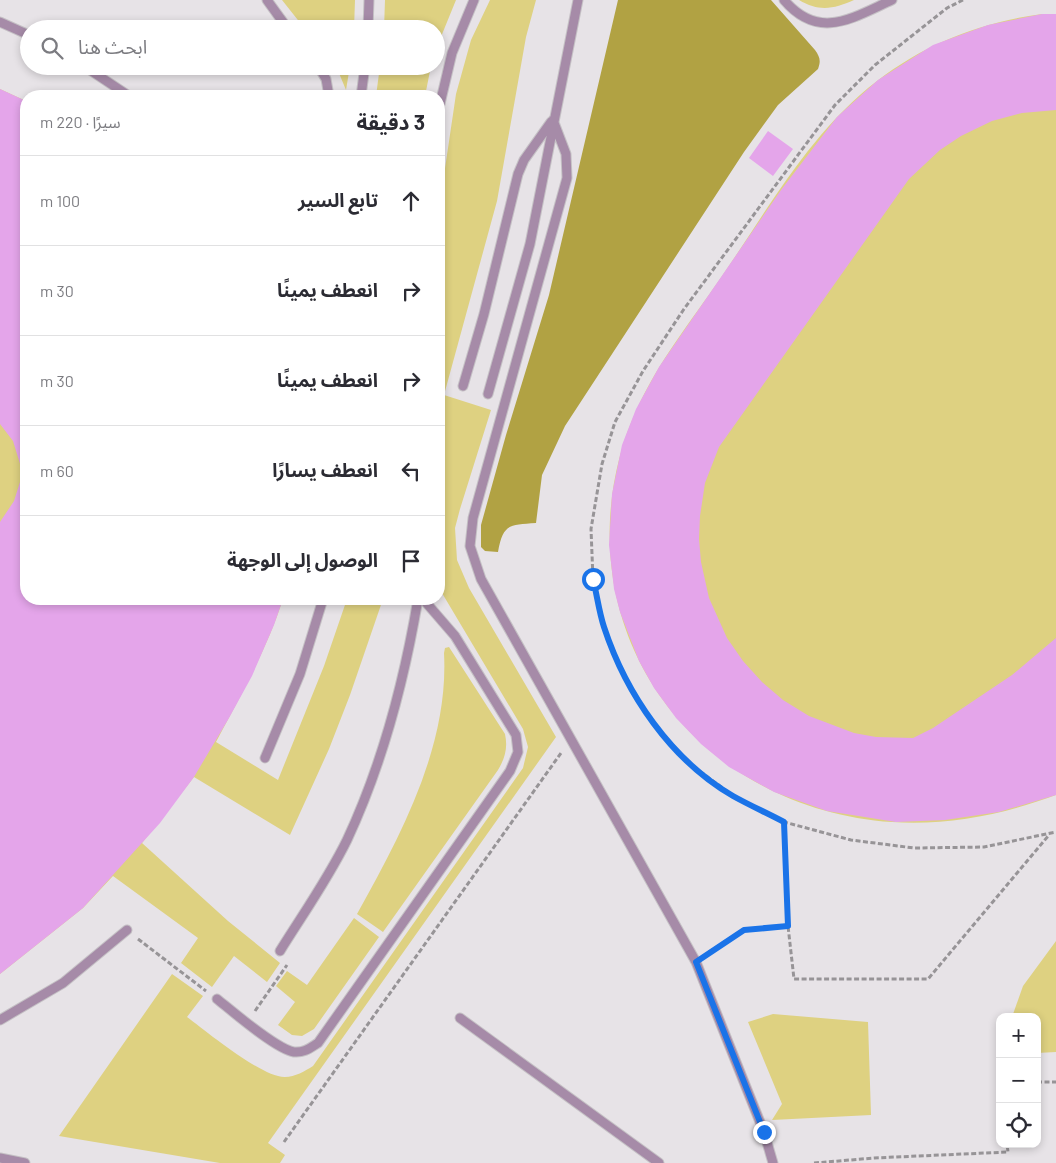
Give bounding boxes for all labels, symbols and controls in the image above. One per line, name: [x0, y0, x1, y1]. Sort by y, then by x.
search box: [20, 20, 445, 75]
icon: search: [38, 34, 66, 62]
text: ابحث هنا: [78, 35, 147, 58]
text: 3 دقيقة: [357, 109, 425, 134]
text: سيرًا · 220 m: [40, 112, 121, 131]
icon: ahead: [397, 187, 425, 215]
text: تابع السير: [298, 188, 378, 211]
text: 100 m: [40, 191, 80, 210]
icon: right: [397, 277, 425, 305]
text: انعطف يمينًا: [277, 278, 378, 301]
text: 30 m: [40, 281, 74, 300]
icon: right: [397, 367, 425, 395]
text: انعطف يمينًا: [277, 368, 378, 391]
text: 30 m: [40, 371, 74, 390]
icon: left: [397, 457, 425, 485]
text: انعطف يسارًا: [272, 458, 378, 481]
text: 60 m: [40, 461, 74, 480]
icon: arrive: [397, 547, 425, 575]
text: الوصول إلى الوجهة: [227, 548, 378, 571]
route start: [582, 568, 605, 591]
map controls: [996, 1013, 1041, 1148]
button: +: [996, 1013, 1041, 1058]
button: −: [996, 1058, 1041, 1103]
button: locate: [996, 1103, 1041, 1148]
route end: [753, 1121, 776, 1144]

